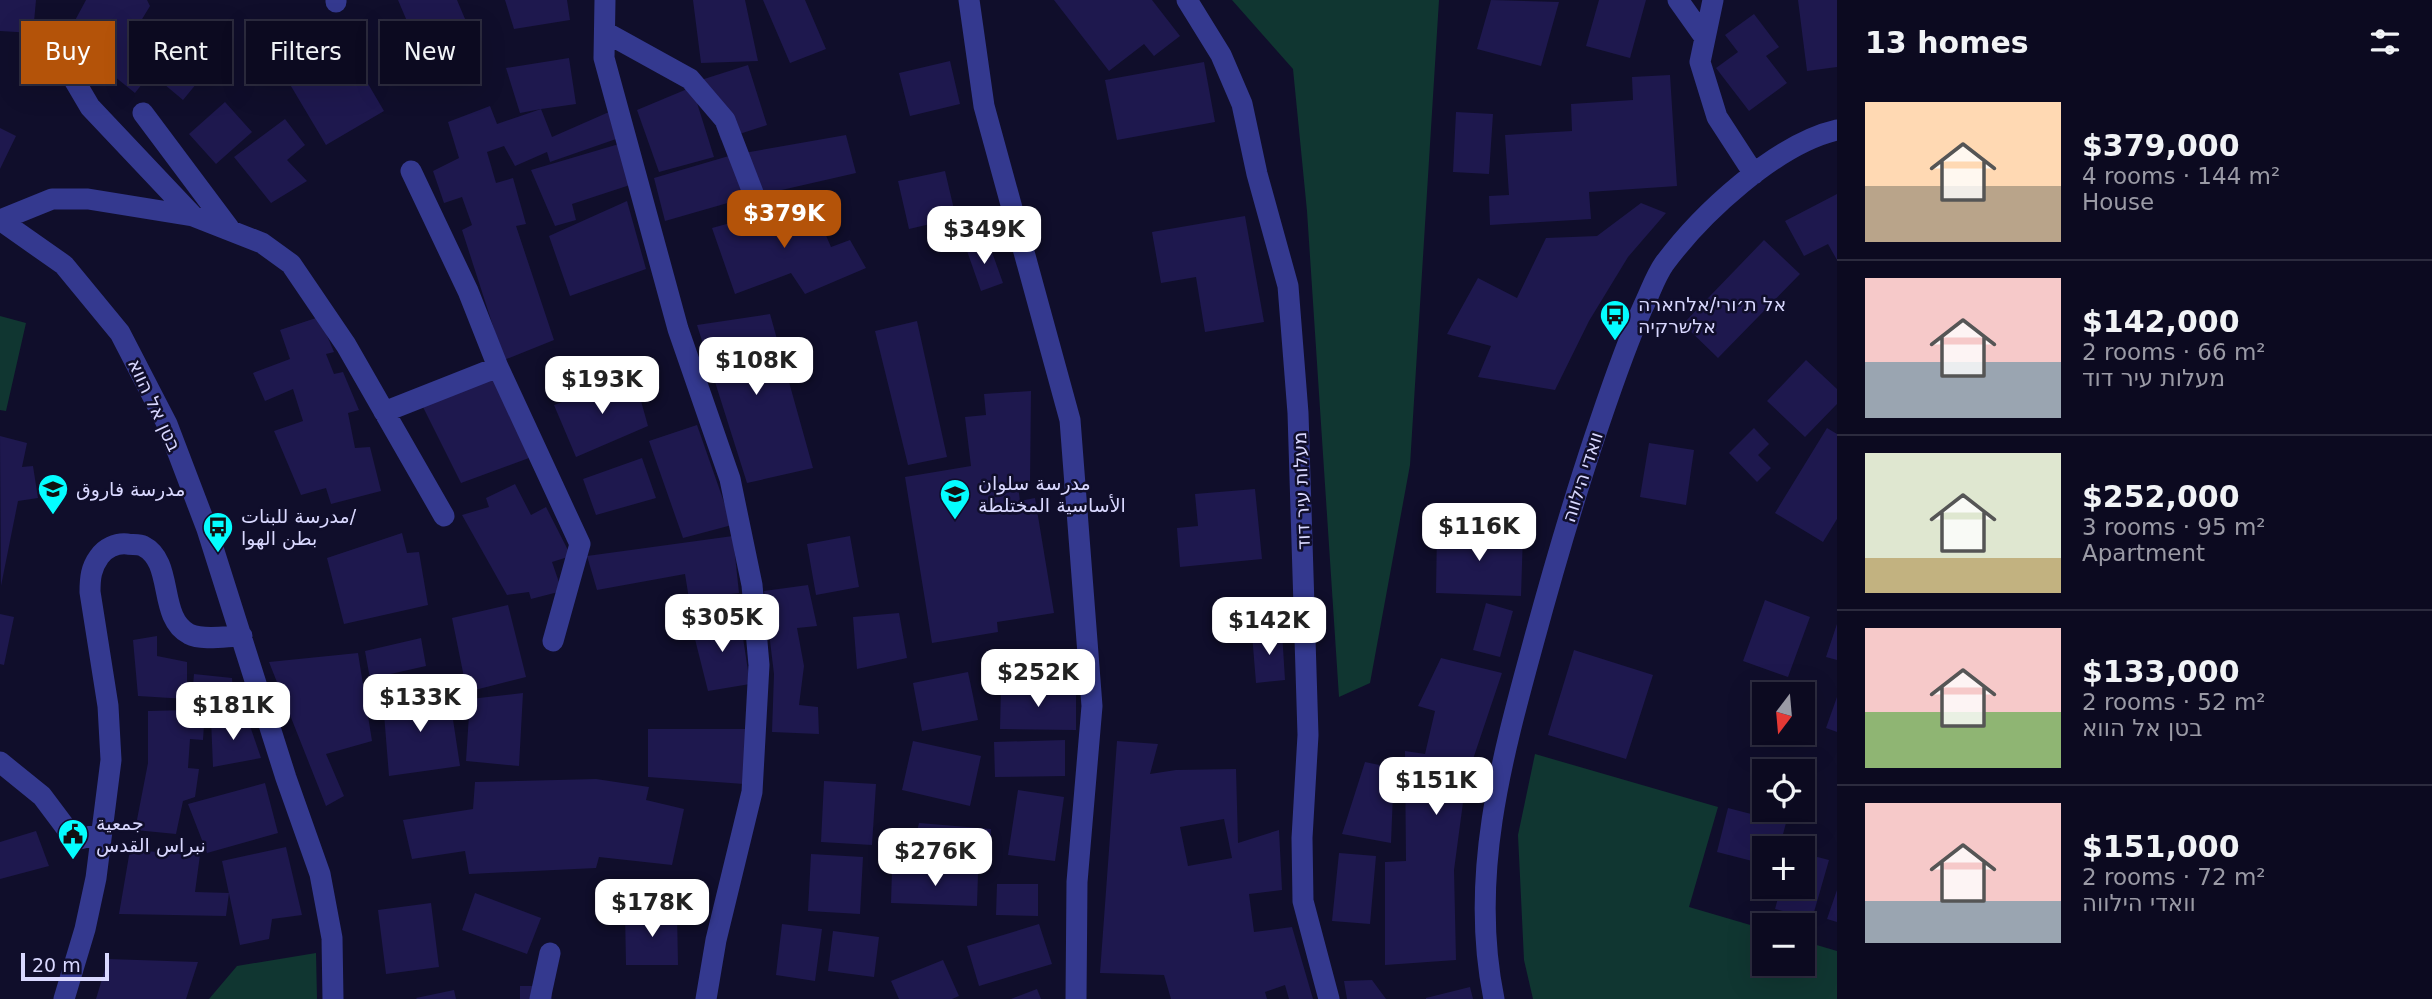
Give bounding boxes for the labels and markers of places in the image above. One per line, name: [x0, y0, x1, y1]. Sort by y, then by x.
pin: $379K: [735, 190, 833, 250]
pin: $349K: [935, 206, 1033, 266]
place label: אל ת׳ורי/אלחארה אלשרקיה: [1638, 293, 1786, 337]
bus stop icon: אל ת׳ורי/אלחארה אלשרקיה: [1598, 298, 1632, 342]
pin: $108K: [707, 338, 805, 397]
pin: $193K: [553, 356, 651, 416]
school or university icon: مدرسة فاروق: [36, 472, 70, 516]
place label: مدرسة سلوان الأساسية المختلطة: [978, 472, 1126, 516]
school or university icon: مدرسة سلوان الأساسية المختلطة: [938, 477, 972, 521]
place label: مدرسة فاروق: [76, 478, 185, 501]
pin: $116K: [1430, 504, 1528, 563]
place label: مدرسة للبنات/ بطن الهوا: [241, 505, 357, 550]
bus stop icon: مدرسة للبنات/ بطن الهوا: [201, 510, 235, 554]
pin: $305K: [673, 594, 771, 654]
pin: $142K: [1220, 598, 1318, 657]
pin: $252K: [989, 650, 1087, 709]
pin: $133K: [371, 674, 469, 734]
pin: $181K: [184, 682, 282, 742]
pin: $151K: [1387, 758, 1485, 817]
place label: جمعية نبراس القدس: [96, 812, 206, 857]
public building icon: جمعية نبراس القدس: [56, 817, 90, 861]
pin: $276K: [886, 828, 984, 888]
pin: $178K: [603, 880, 701, 939]

